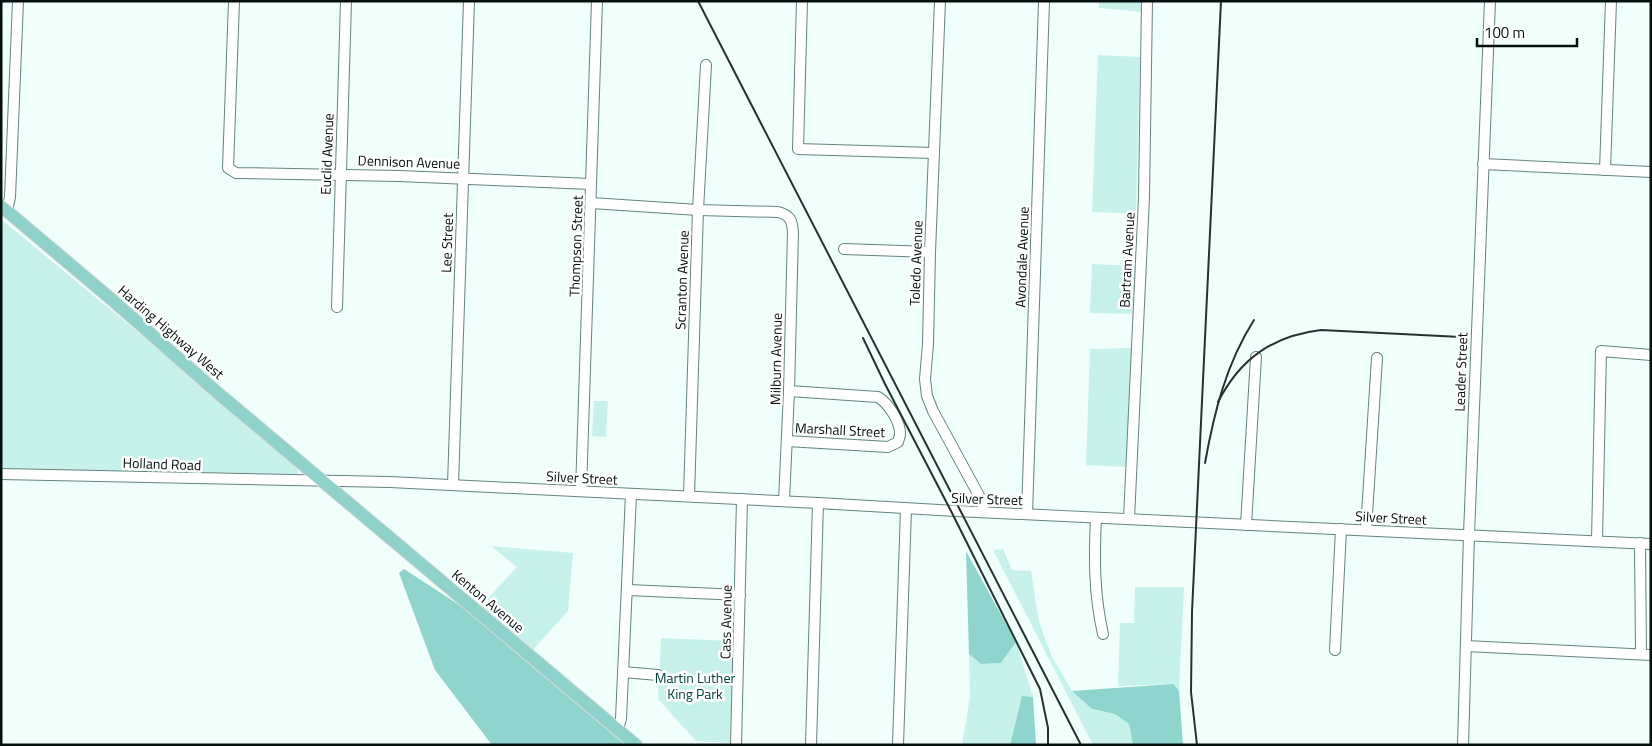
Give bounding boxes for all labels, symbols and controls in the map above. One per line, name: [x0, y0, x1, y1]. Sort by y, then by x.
scale bar: [1477, 15, 1577, 47]
text: 100 m: [1484, 21, 1525, 44]
street label: Euclid Avenue: [315, 113, 338, 195]
street label: Dennison Avenue: [357, 149, 461, 174]
street label: Thompson Street: [563, 195, 588, 297]
street label: Avondale Avenue: [1009, 206, 1034, 308]
street label: Bartram Avenue: [1114, 212, 1139, 308]
street label: Lee Street: [435, 213, 458, 273]
street label: Toledo Avenue: [904, 220, 927, 306]
street label: Scranton Avenue: [669, 230, 694, 330]
street label: Harding Highway West: [114, 280, 229, 384]
street label: Milburn Avenue: [764, 313, 787, 405]
street label: Leader Street: [1449, 332, 1472, 412]
street label: Marshall Street: [794, 417, 886, 442]
street label: Holland Road: [122, 452, 202, 475]
street label: Silver Street: [546, 465, 618, 490]
street label: Silver Street: [951, 487, 1023, 510]
street label: Silver Street: [1355, 505, 1427, 530]
street label: Kenton Avenue: [447, 564, 529, 637]
street label: Cass Avenue: [714, 585, 737, 659]
park label: Martin Luther King Park: [655, 667, 735, 704]

